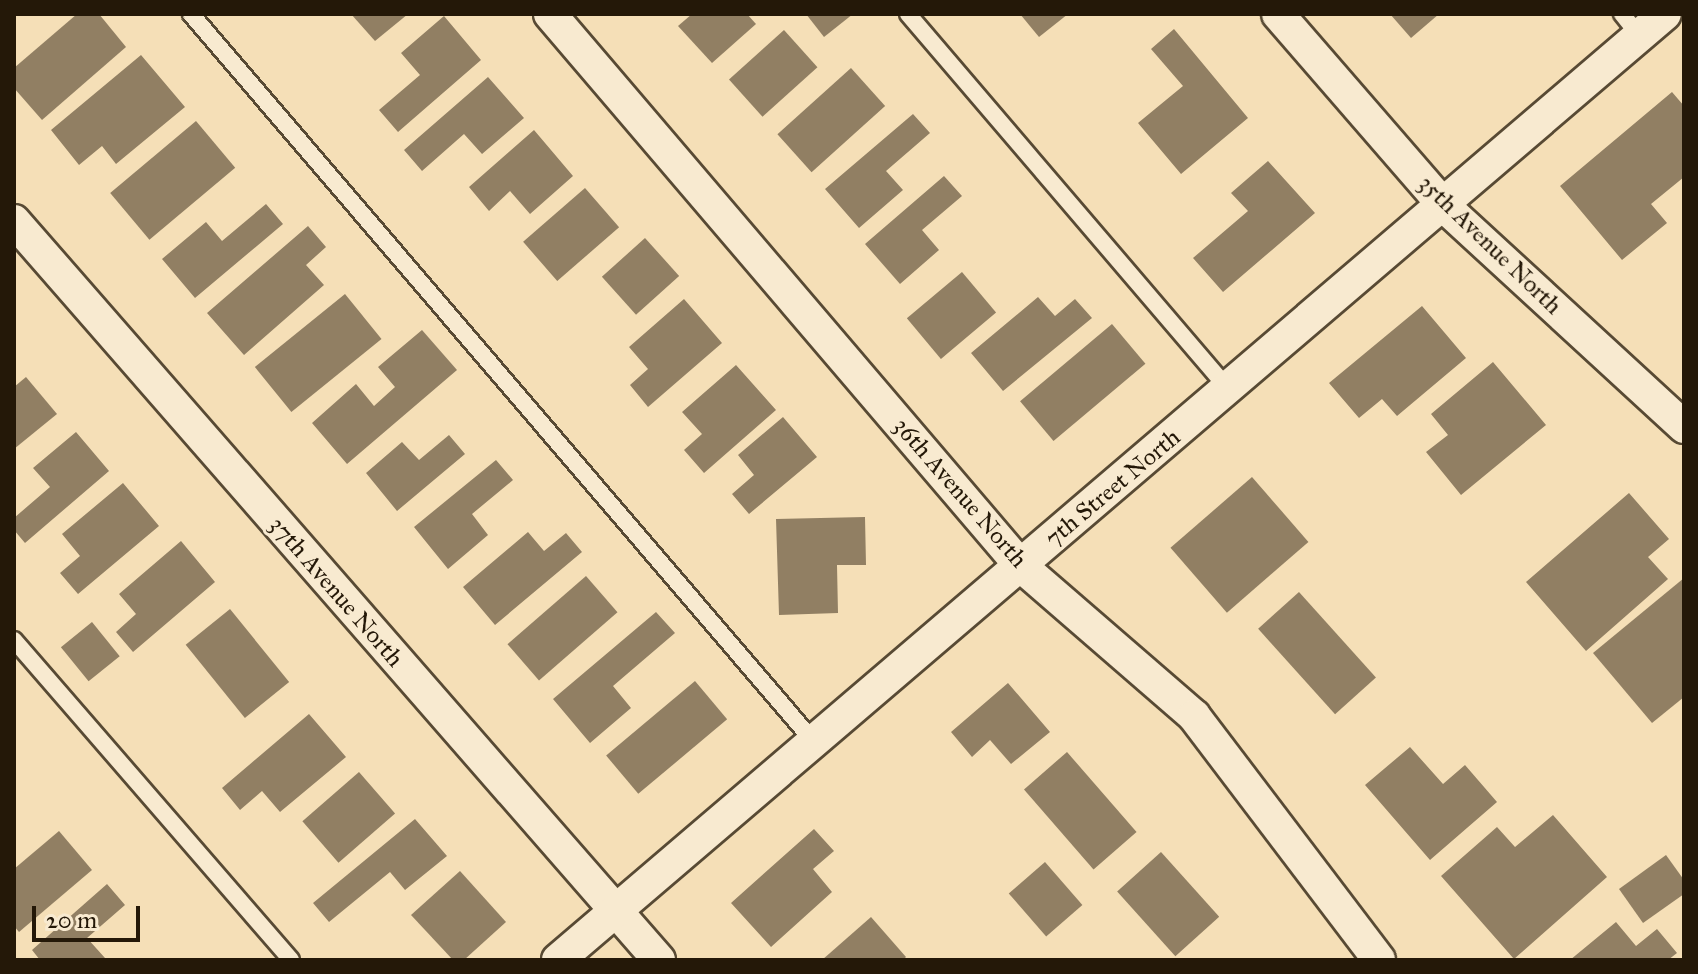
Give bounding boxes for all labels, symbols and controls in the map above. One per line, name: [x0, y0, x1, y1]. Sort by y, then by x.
street label: 35th Avenue North: [1412, 169, 1568, 321]
street label: 36th Avenue North: [887, 412, 1033, 574]
street label: 7th Street North: [1040, 423, 1186, 553]
street label: 37th Avenue North: [263, 511, 409, 673]
scale bar: [36, 890, 144, 940]
text: 20 m: [46, 905, 97, 935]

